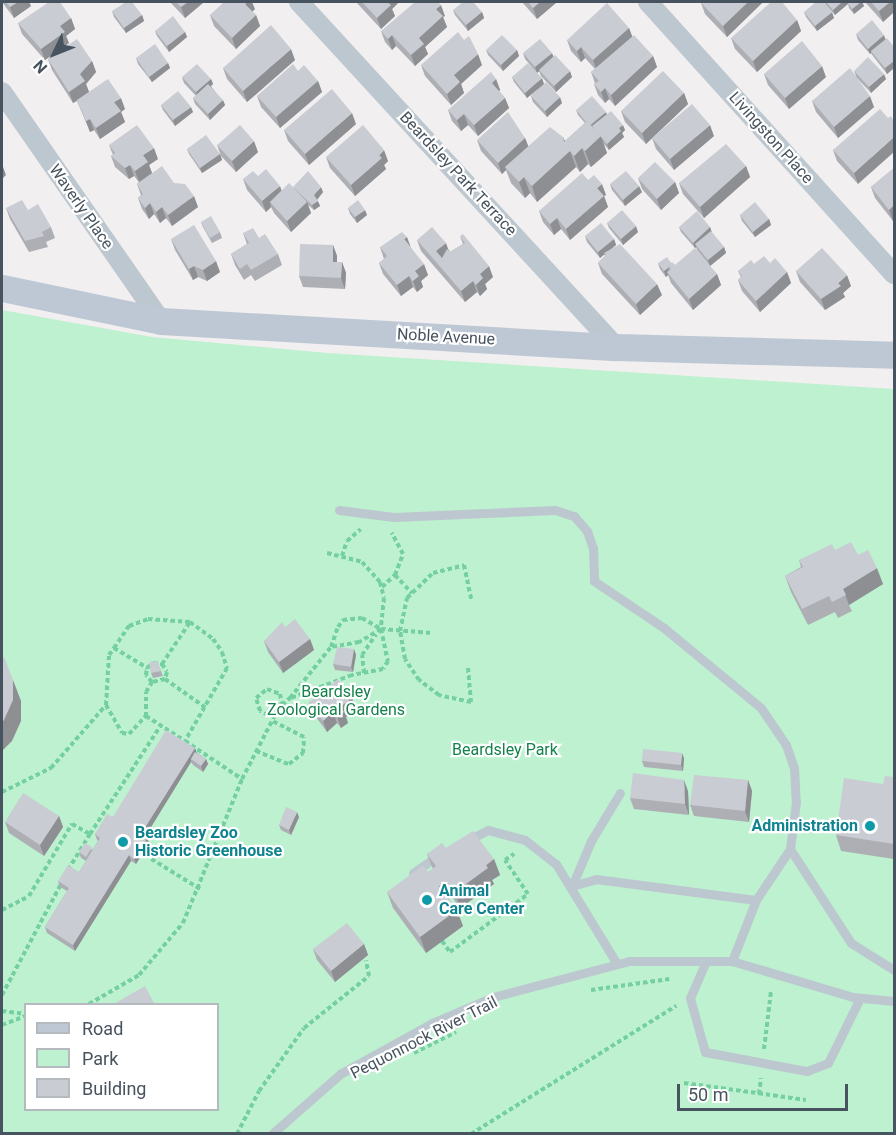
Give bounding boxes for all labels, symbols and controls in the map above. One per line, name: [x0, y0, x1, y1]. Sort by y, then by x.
north arrow: [24, 24, 84, 84]
text: N: [30, 56, 51, 77]
street label: Livingston Place: [725, 88, 817, 188]
street label: Beardsley Park Terrace: [395, 108, 521, 240]
street label: Waverly Place: [45, 161, 117, 253]
street label: Noble Avenue: [396, 325, 496, 349]
park label: Beardsley Zoological Gardens: [267, 682, 405, 720]
park label: Beardsley Park: [452, 740, 558, 760]
place label: Administration: [752, 816, 858, 836]
marker: Administration: [863, 819, 877, 833]
place label: Beardsley Zoo Historic Greenhouse: [135, 823, 282, 861]
marker: Beardsley Zoo Historic Greenhouse: [116, 835, 130, 849]
place label: Animal Care Center: [439, 881, 524, 919]
marker: Animal Care Center: [420, 893, 434, 907]
street label: Pequonnock River Trail: [347, 993, 501, 1083]
legend: [24, 1003, 219, 1111]
text: Road: [82, 1018, 123, 1039]
text: Park: [82, 1048, 118, 1069]
scale bar: [680, 1072, 851, 1110]
text: Building: [82, 1078, 146, 1099]
text: 50 m: [688, 1084, 728, 1105]

